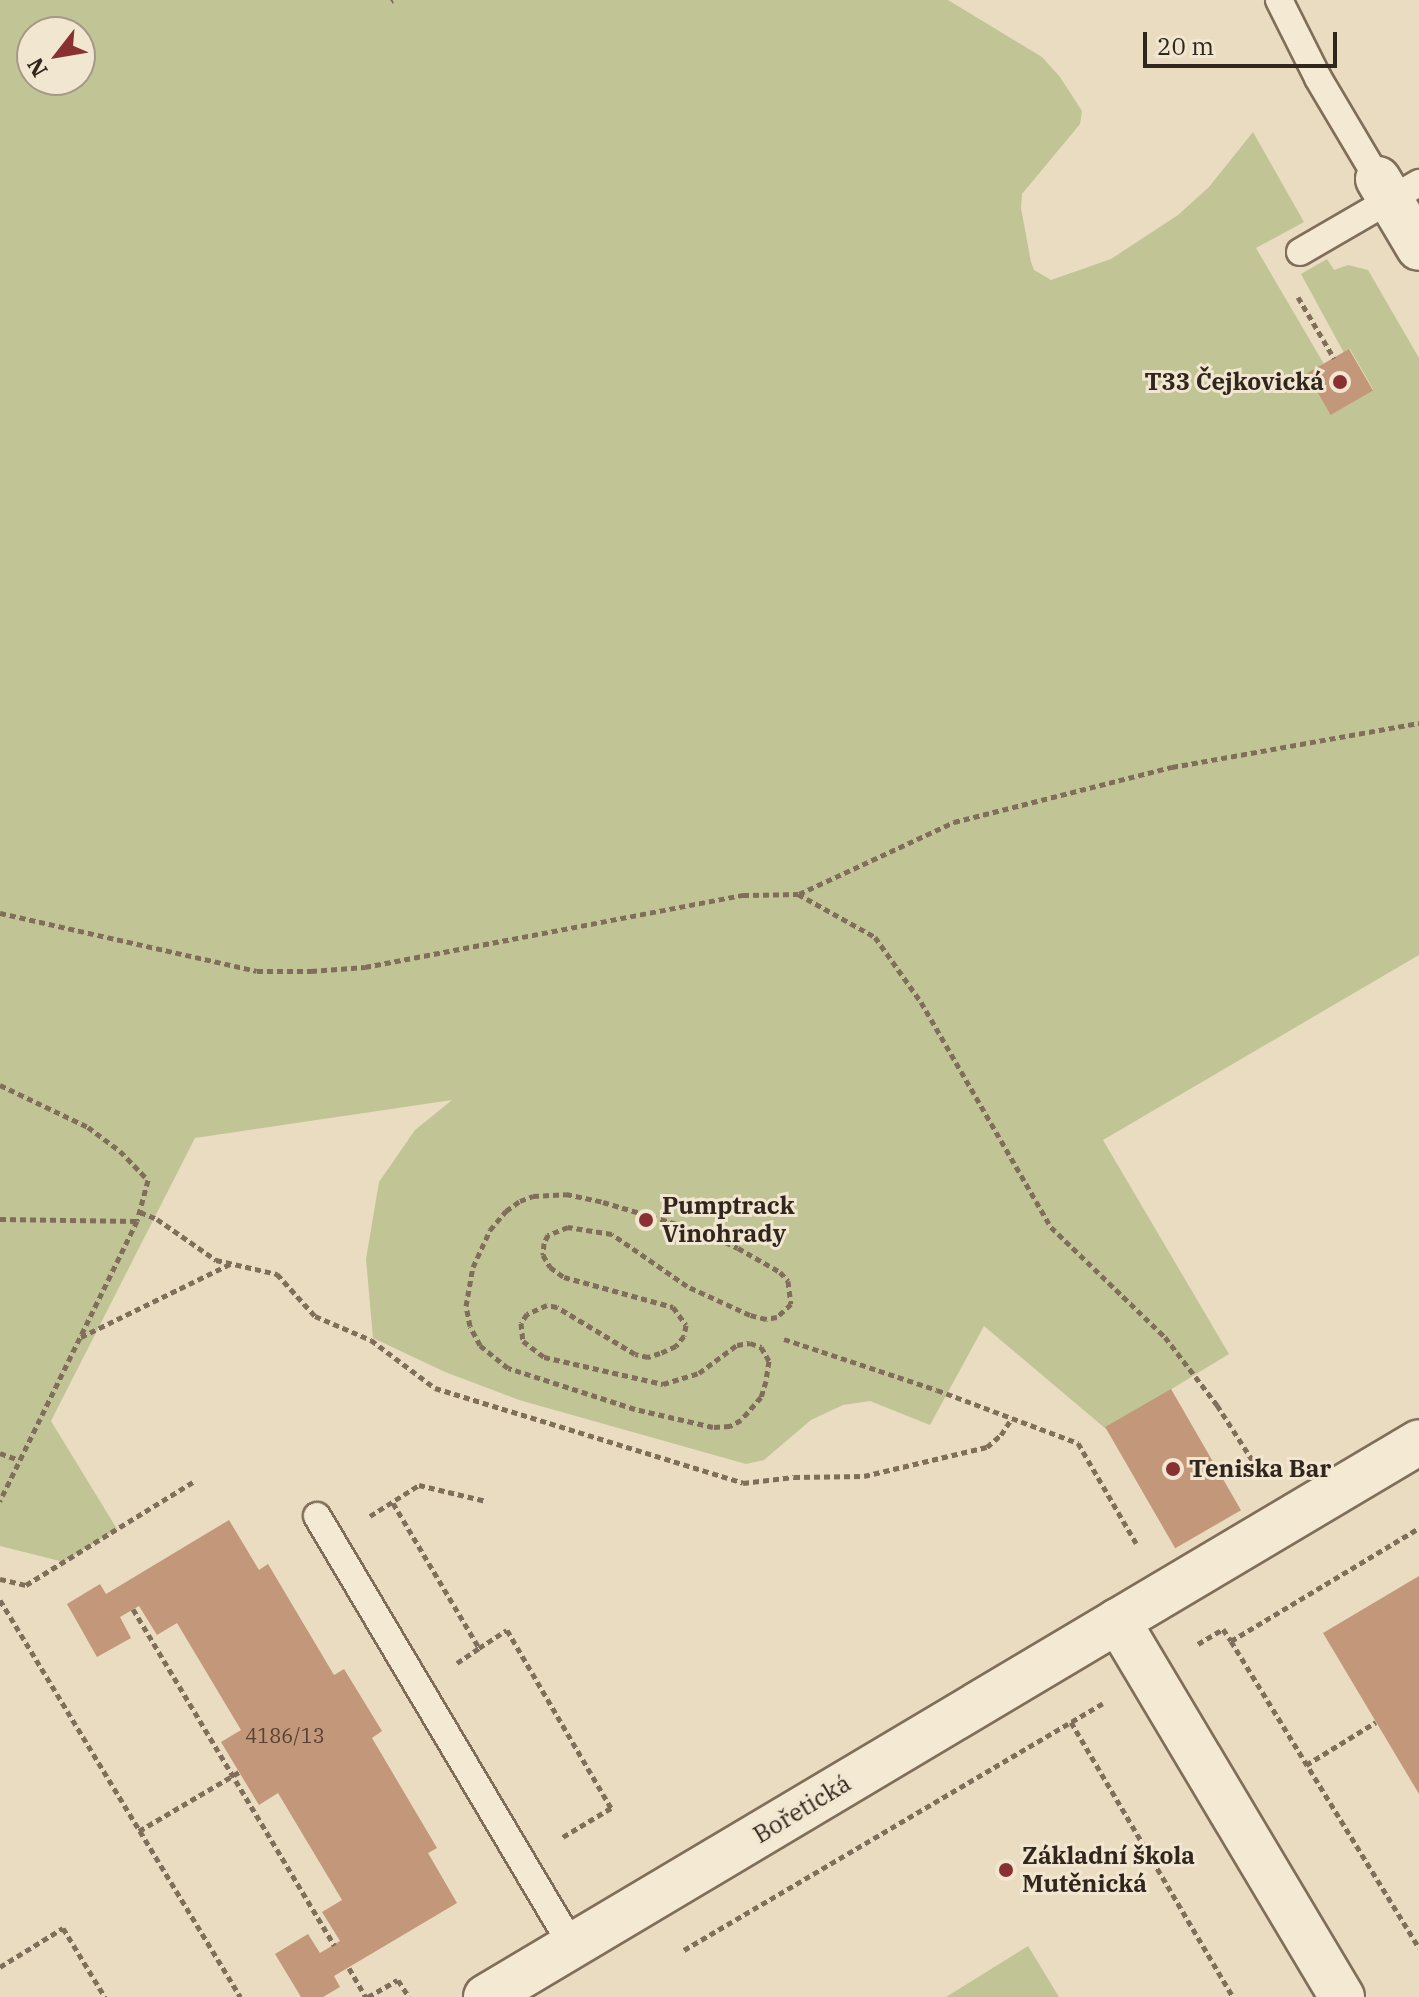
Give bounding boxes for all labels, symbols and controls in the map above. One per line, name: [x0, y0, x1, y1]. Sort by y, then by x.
north arrow: [16, 16, 96, 96]
scale bar: [1147, 16, 1341, 66]
text: 20 m: [1157, 30, 1214, 62]
text: N: [20, 53, 54, 83]
place label: T33 Čejkovická: [1144, 368, 1324, 396]
marker: T33 Čejkovická: [1331, 373, 1349, 391]
place label: Pumptrack Vinohrady: [662, 1192, 795, 1248]
marker: Pumptrack Vinohrady: [637, 1211, 655, 1229]
place label: Teniska Bar: [1189, 1455, 1331, 1483]
marker: Teniska Bar: [1164, 1460, 1182, 1478]
house number: 4186/13: [245, 1723, 325, 1747]
street label: Bořetická: [748, 1769, 856, 1849]
place label: Základní škola Mutěnická: [1022, 1842, 1195, 1898]
marker: Základní škola Mutěnická: [997, 1861, 1015, 1879]

